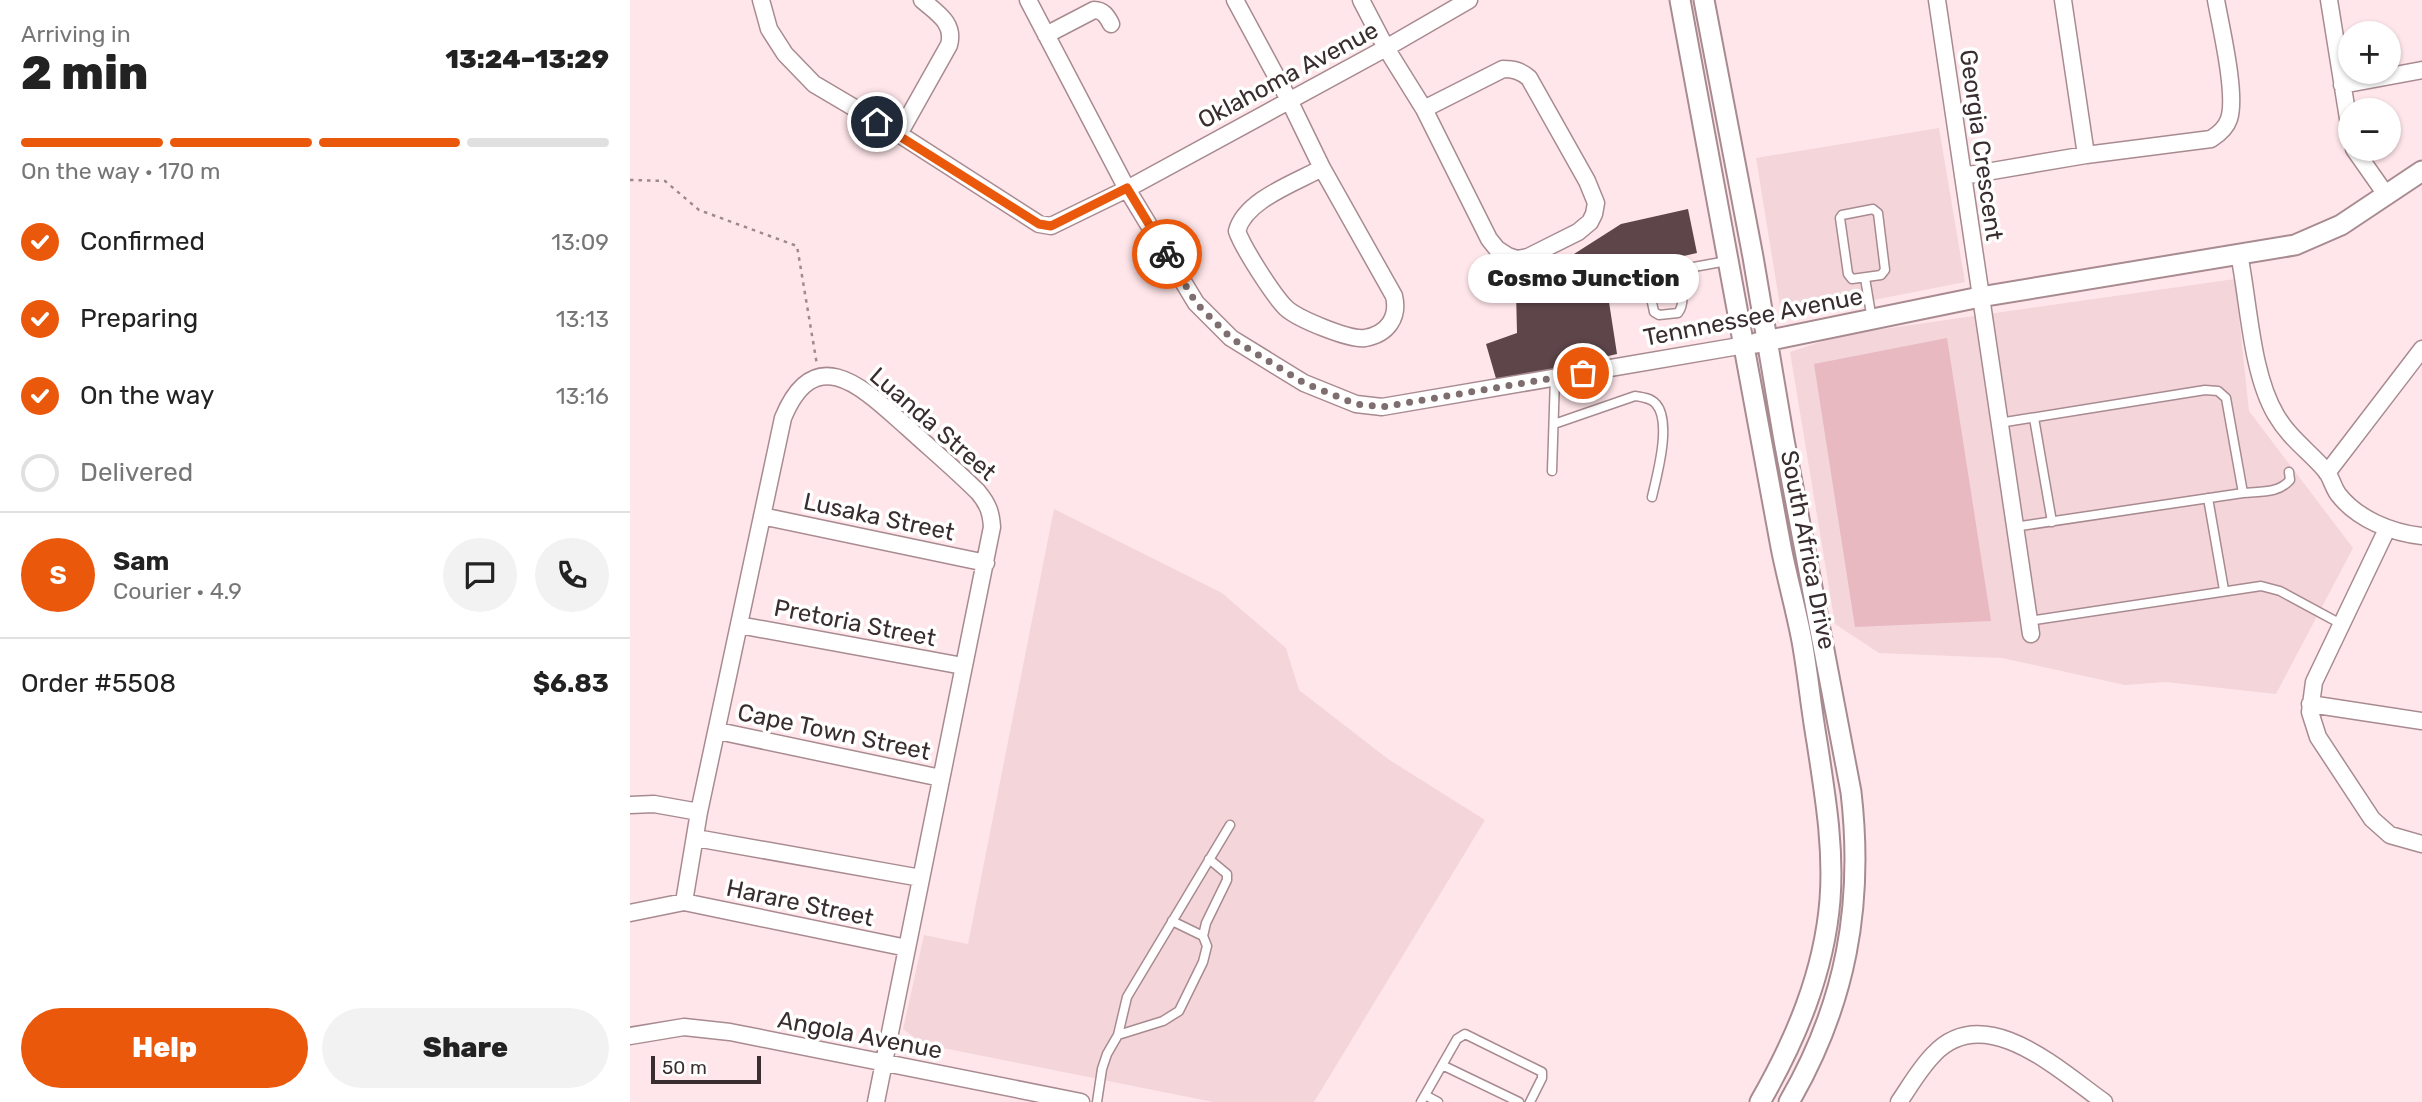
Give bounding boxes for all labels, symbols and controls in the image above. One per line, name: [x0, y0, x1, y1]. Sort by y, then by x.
street label: Oklahoma Avenue: [1193, 16, 1383, 134]
text: Arriving in: [21, 20, 131, 48]
map controls: [2338, 21, 2401, 161]
button: +: [2338, 21, 2401, 84]
text: 13:24–13:29: [445, 44, 609, 75]
text: 2 min: [21, 46, 148, 101]
street label: Georgia Crescent: [1954, 48, 2008, 242]
pin: [847, 92, 907, 152]
button: −: [2338, 98, 2401, 161]
icon: home: [858, 103, 896, 141]
text: On the way · 170 m: [21, 157, 220, 185]
courier: [1132, 219, 1202, 289]
icon: check: [21, 223, 59, 261]
text: Confirmed: [80, 226, 205, 257]
text: 13:09: [551, 228, 609, 256]
icon: bike: [1148, 235, 1186, 273]
callout: Cosmo Junction: [1468, 254, 1698, 303]
text: Cosmo Junction: [1487, 264, 1680, 292]
street label: Tennnessee Avenue: [1641, 282, 1865, 352]
icon: check: [21, 300, 59, 338]
text: Preparing: [80, 303, 198, 334]
text: 13:13: [556, 305, 609, 333]
pin: [1553, 343, 1613, 403]
icon: bag: [1564, 354, 1602, 392]
street label: Luanda Street: [864, 362, 1002, 486]
icon: check: [21, 377, 59, 415]
text: On the way: [80, 380, 214, 411]
text: 13:16: [556, 382, 609, 410]
street label: South Africa Drive: [1775, 448, 1841, 652]
text: Delivered: [80, 457, 193, 488]
street label: Lusaka Street: [801, 487, 957, 547]
button: chat: [443, 538, 517, 612]
button: phone: [535, 538, 609, 612]
text: Sam: [113, 546, 169, 577]
text: S: [49, 560, 67, 591]
text: Courier · 4.9: [113, 577, 242, 605]
street label: Pretoria Street: [772, 594, 938, 652]
text: Order #5508: [21, 668, 176, 699]
text: $6.83: [533, 668, 609, 699]
street label: Cape Town Street: [735, 698, 933, 766]
street label: Harare Street: [724, 874, 876, 932]
street label: Angola Avenue: [775, 1005, 945, 1065]
button: Help: [21, 1008, 308, 1088]
button: Share: [322, 1008, 609, 1088]
scale bar: [651, 1053, 761, 1085]
text: 50 m: [662, 1056, 707, 1079]

